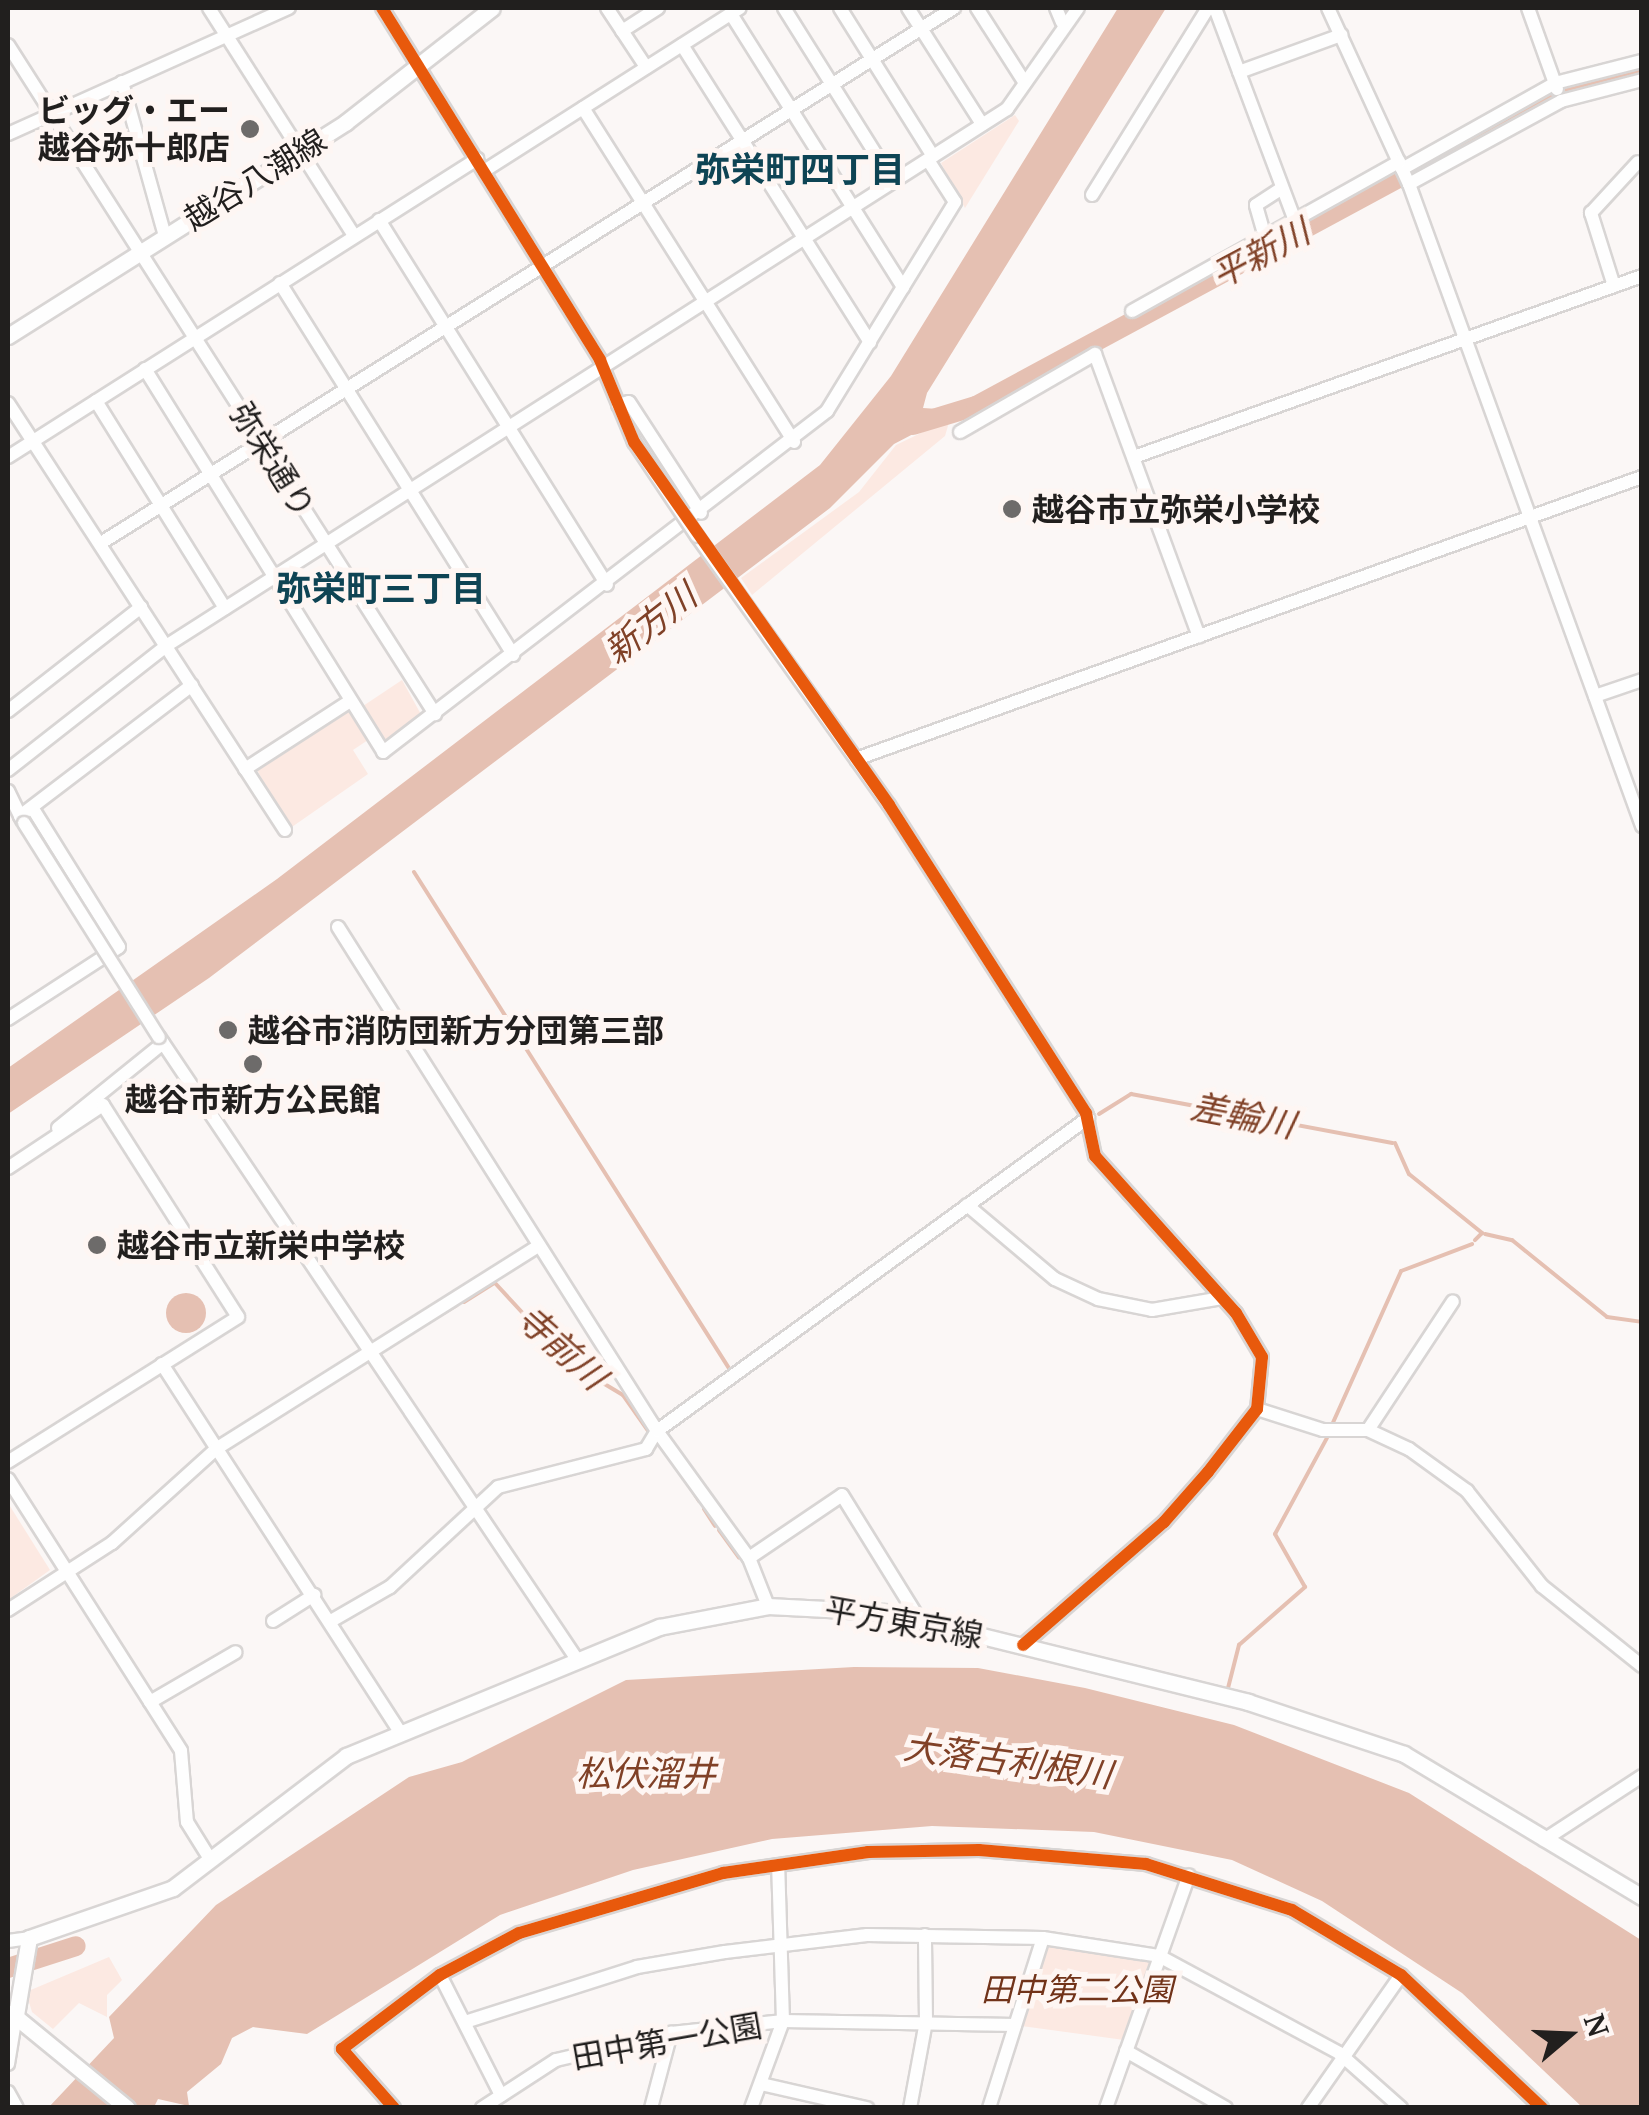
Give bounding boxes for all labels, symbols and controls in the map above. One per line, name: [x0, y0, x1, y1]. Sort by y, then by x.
place label: ビッグ・エー 越谷弥十郎店: [38, 92, 230, 167]
marker: ビッグ・エー 越谷弥十郎店: [239, 118, 261, 140]
street label: 越谷八潮線: [177, 120, 333, 238]
district label: 弥栄町四丁目: [695, 148, 905, 190]
water label: 平新川: [1204, 210, 1316, 296]
street label: 弥栄通り: [223, 396, 323, 524]
place label: 越谷市立弥栄小学校: [1032, 490, 1320, 528]
marker: 越谷市立弥栄小学校: [1001, 498, 1023, 520]
district label: 弥栄町三丁目: [276, 567, 486, 609]
water label: 新方川: [596, 574, 704, 672]
place label: 越谷市消防団新方分団第三部: [248, 1011, 664, 1049]
marker: 越谷市消防団新方分団第三部: [217, 1019, 239, 1041]
marker: 越谷市新方公民館: [242, 1053, 264, 1075]
place label: 越谷市新方公民館: [125, 1080, 381, 1118]
water label: 差輪川: [1187, 1084, 1299, 1146]
place label: 越谷市立新栄中学校: [117, 1226, 405, 1264]
marker: 越谷市立新栄中学校: [86, 1234, 108, 1256]
water label: 寺前川: [509, 1296, 615, 1398]
street label: 平方東京線: [822, 1589, 986, 1655]
water label: 大落古利根川: [901, 1725, 1115, 1795]
water label: 松伏溜井: [576, 1752, 716, 1794]
park label: 田中第二公園: [981, 1970, 1173, 2008]
north arrow: [1519, 1985, 1619, 2085]
street label: 田中第一公園: [569, 2005, 765, 2077]
text: N: [1576, 2009, 1619, 2042]

